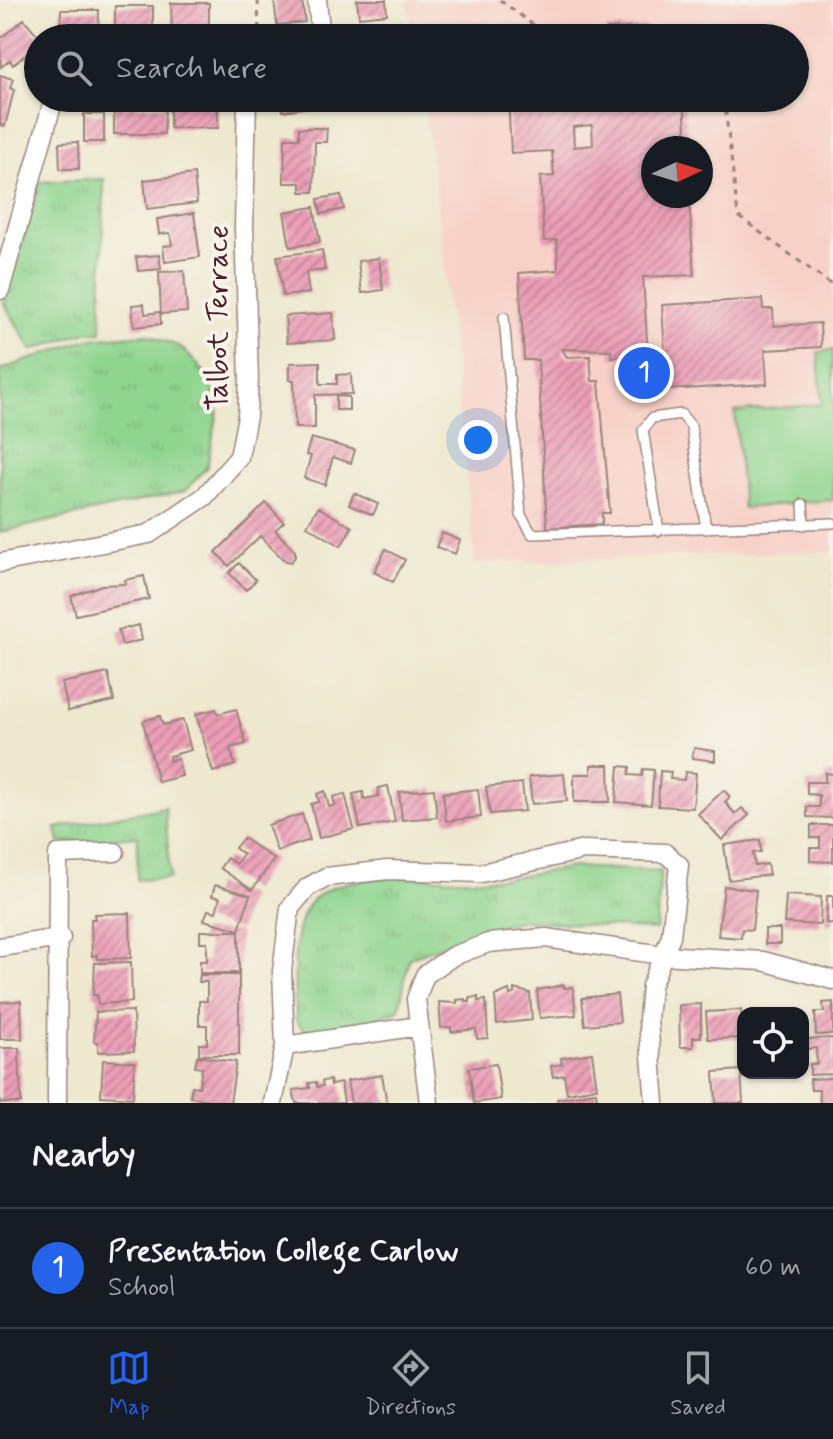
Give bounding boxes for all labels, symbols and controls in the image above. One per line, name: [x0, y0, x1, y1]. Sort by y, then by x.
search box: [24, 24, 809, 112]
icon: search: [52, 46, 96, 90]
text: Search here: [116, 49, 267, 88]
north arrow: [641, 136, 713, 208]
street label: Talbot Terrace: [199, 225, 238, 411]
pin: 1: [618, 343, 670, 403]
your location: [458, 420, 498, 460]
map controls: [737, 1007, 809, 1079]
button: locate: [737, 1007, 809, 1079]
text: Nearby: [32, 1133, 136, 1178]
text: Presentation College Carlow: [108, 1232, 459, 1271]
text: 1: [52, 1251, 64, 1285]
text: 60 m: [745, 1251, 801, 1285]
text: School: [108, 1271, 175, 1305]
tab: Map: [107, 1346, 151, 1422]
tab: Directions: [365, 1346, 456, 1422]
tab: Saved: [670, 1346, 726, 1422]

